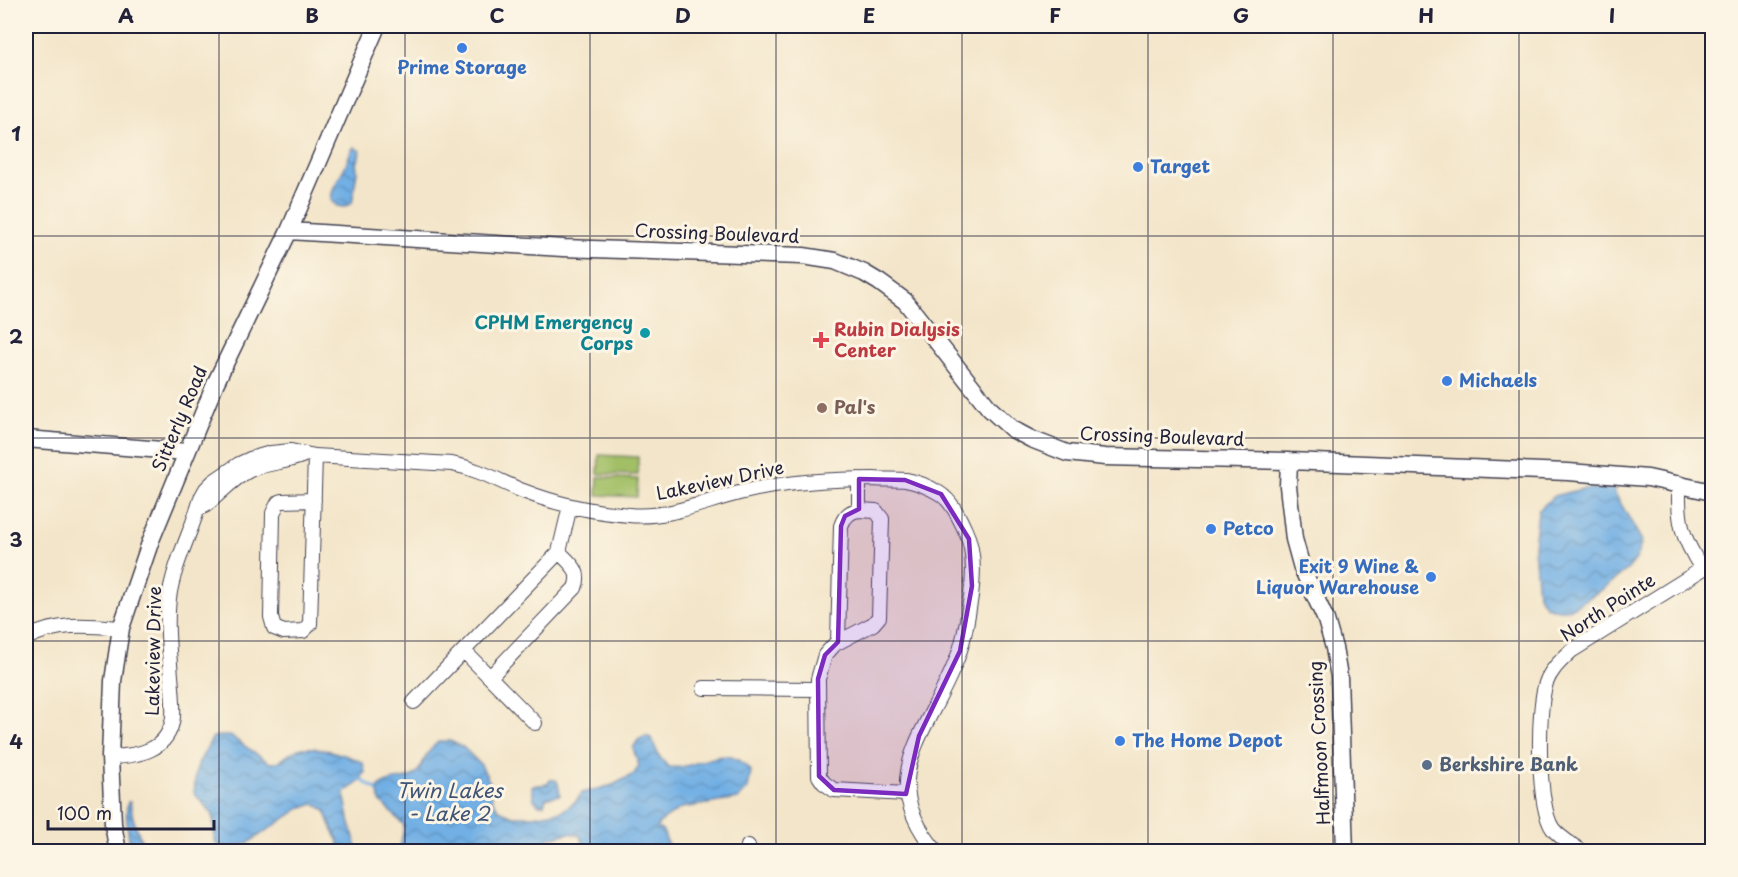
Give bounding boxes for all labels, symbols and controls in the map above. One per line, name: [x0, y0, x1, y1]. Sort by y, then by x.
text: A: [118, 0, 134, 30]
text: B: [305, 0, 319, 30]
text: C: [489, 0, 505, 30]
text: D: [675, 0, 691, 30]
text: E: [863, 0, 875, 30]
text: F: [1049, 0, 1061, 30]
text: G: [1233, 0, 1249, 30]
text: H: [1418, 0, 1434, 30]
text: I: [1609, 0, 1615, 30]
marker: Prime Storage: [455, 41, 469, 55]
place label: Prime Storage: [397, 53, 527, 80]
text: 1: [11, 118, 21, 148]
place label: Target: [1150, 152, 1210, 179]
marker: Target: [1131, 160, 1145, 174]
street label: Crossing Boulevard: [634, 216, 800, 249]
place label: CPHM Emergency Corps: [474, 308, 633, 356]
place label: Rubin Dialysis Center: [834, 315, 960, 363]
text: 2: [9, 321, 23, 351]
marker: CPHM Emergency Corps: [638, 326, 652, 340]
marker: Rubin Dialysis Center: [812, 331, 830, 349]
street label: Sitterly Road: [144, 361, 213, 475]
place label: Michaels: [1459, 366, 1538, 393]
marker: Michaels: [1440, 374, 1454, 388]
place label: Pal's: [834, 393, 876, 420]
marker: Pal's: [815, 401, 829, 415]
street label: Crossing Boulevard: [1079, 419, 1245, 452]
street label: Lakeview Drive: [653, 453, 786, 506]
place label: Petco: [1223, 514, 1274, 541]
marker: Petco: [1204, 522, 1218, 536]
text: 3: [9, 524, 23, 554]
place label: Exit 9 Wine & Liquor Warehouse: [1256, 552, 1419, 600]
street label: North Pointe: [1554, 566, 1660, 648]
marker: Exit 9 Wine & Liquor Warehouse: [1424, 570, 1438, 584]
street label: Lakeview Drive: [138, 586, 167, 716]
street label: Halfmoon Crossing: [1301, 660, 1336, 826]
text: 4: [9, 726, 23, 756]
place label: The Home Depot: [1132, 726, 1283, 753]
marker: The Home Depot: [1113, 734, 1127, 748]
place label: Berkshire Bank: [1439, 750, 1578, 777]
marker: Berkshire Bank: [1420, 758, 1434, 772]
water label: Twin Lakes - Lake 2: [396, 775, 504, 828]
scale bar: [48, 793, 214, 831]
text: 100 m: [57, 799, 112, 826]

